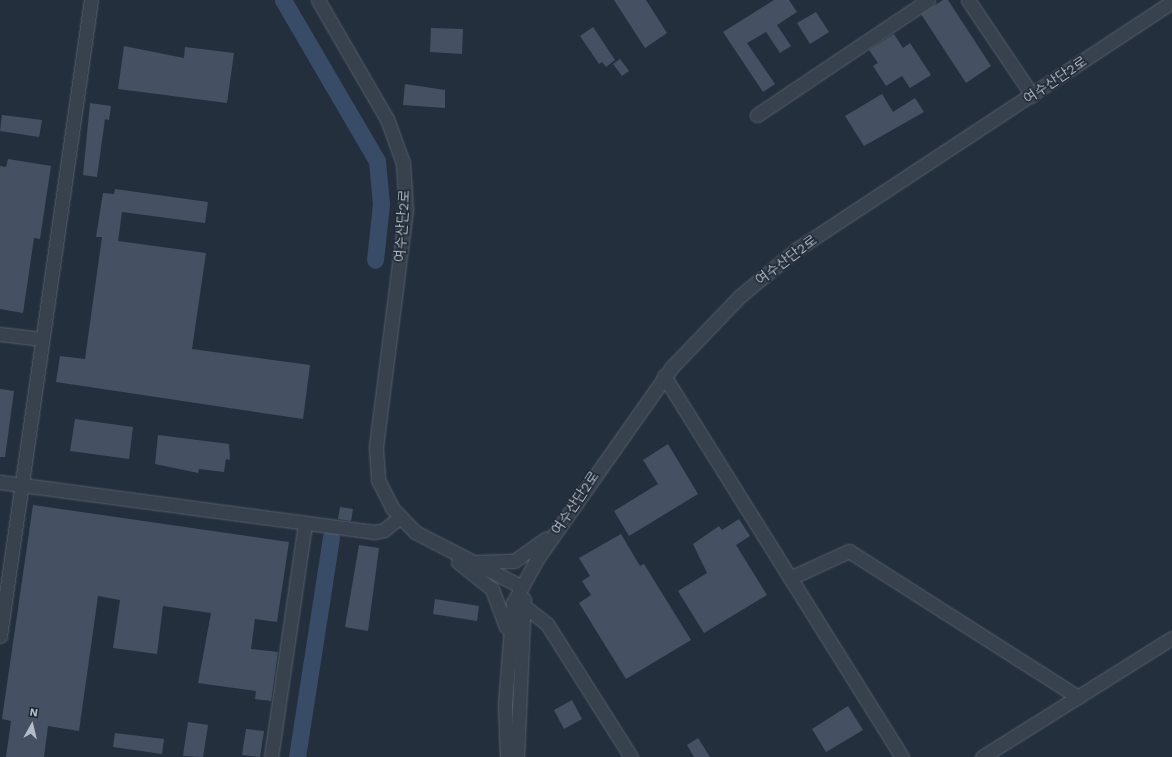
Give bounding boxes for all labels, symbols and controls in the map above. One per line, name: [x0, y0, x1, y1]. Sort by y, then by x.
street label: 여수산단2로: [1020, 53, 1090, 107]
street label: 여수산단2로: [391, 189, 413, 263]
street label: 여수산단2로: [752, 231, 820, 289]
street label: 여수산단2로: [548, 468, 602, 538]
north arrow: [12, 705, 52, 745]
text: N: [29, 706, 39, 720]

